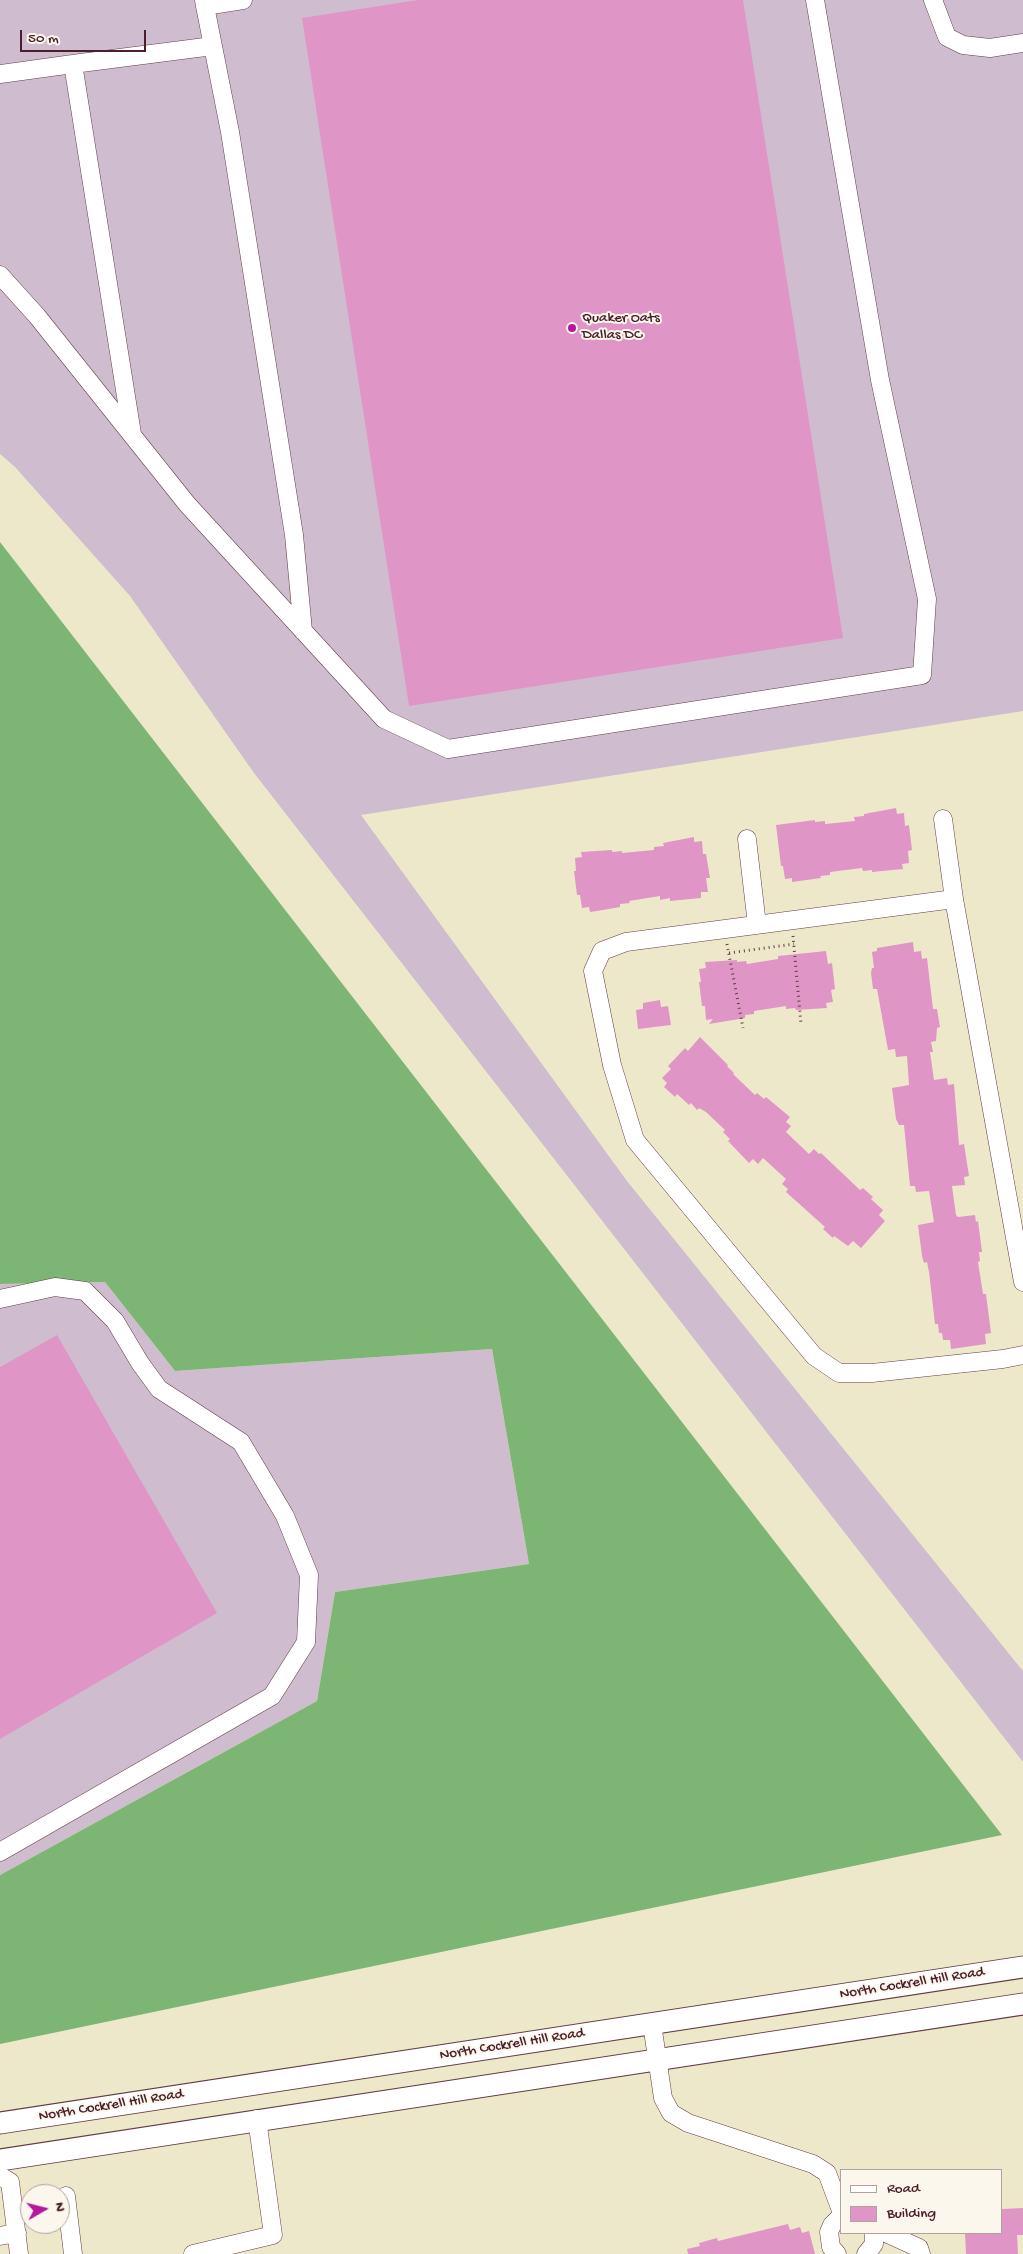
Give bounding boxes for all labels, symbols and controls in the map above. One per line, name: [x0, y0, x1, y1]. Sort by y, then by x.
scale bar: [22, 20, 149, 52]
text: 50 m: [28, 30, 59, 48]
place label: Quaker Oats Dallas DC: [582, 310, 660, 345]
marker: Quaker Oats Dallas DC: [566, 322, 578, 334]
street label: North Cockrell Hill Road: [838, 1964, 986, 2004]
street label: North Cockrell Hill Road: [438, 2025, 586, 2065]
street label: North Cockrell Hill Road: [37, 2086, 185, 2126]
legend: [840, 2169, 1003, 2234]
text: Road: [887, 2180, 920, 2198]
north arrow: [20, 2184, 70, 2234]
text: N: [50, 2201, 68, 2213]
text: Building: [887, 2205, 936, 2223]

